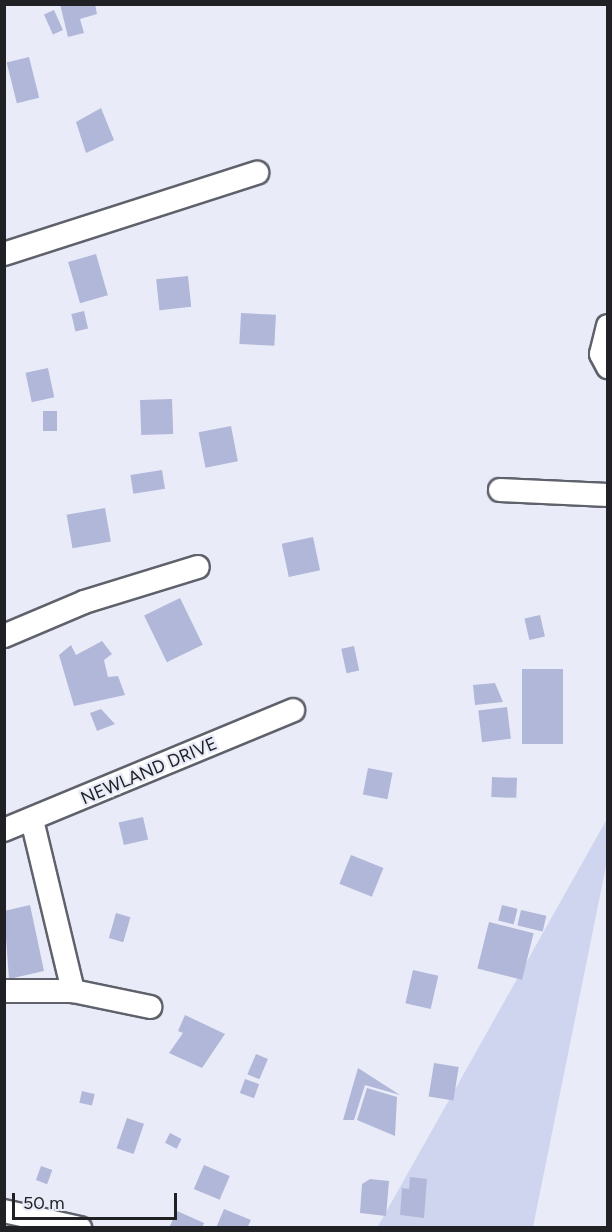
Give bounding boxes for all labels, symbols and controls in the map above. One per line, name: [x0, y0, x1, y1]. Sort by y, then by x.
street label: NEWLAND DRIVE: [78, 733, 220, 809]
scale bar: [15, 1181, 180, 1219]
text: 50 m: [23, 1192, 65, 1214]

